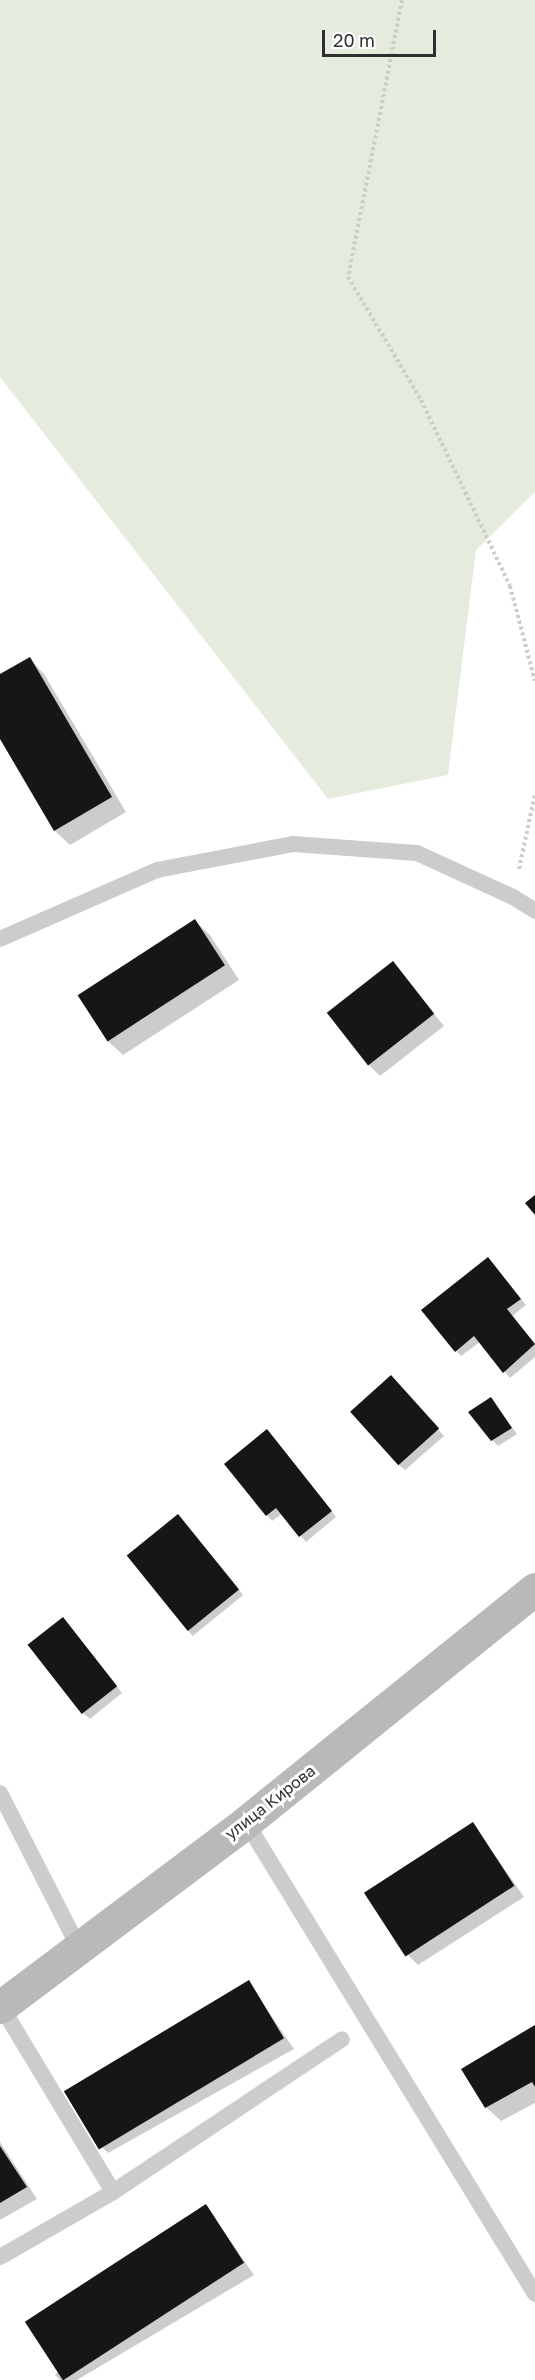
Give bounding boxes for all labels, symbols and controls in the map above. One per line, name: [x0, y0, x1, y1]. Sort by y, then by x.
scale bar: [325, 18, 439, 56]
text: 20 m: [333, 29, 375, 51]
street label: улица Кирова: [221, 1761, 319, 1843]

